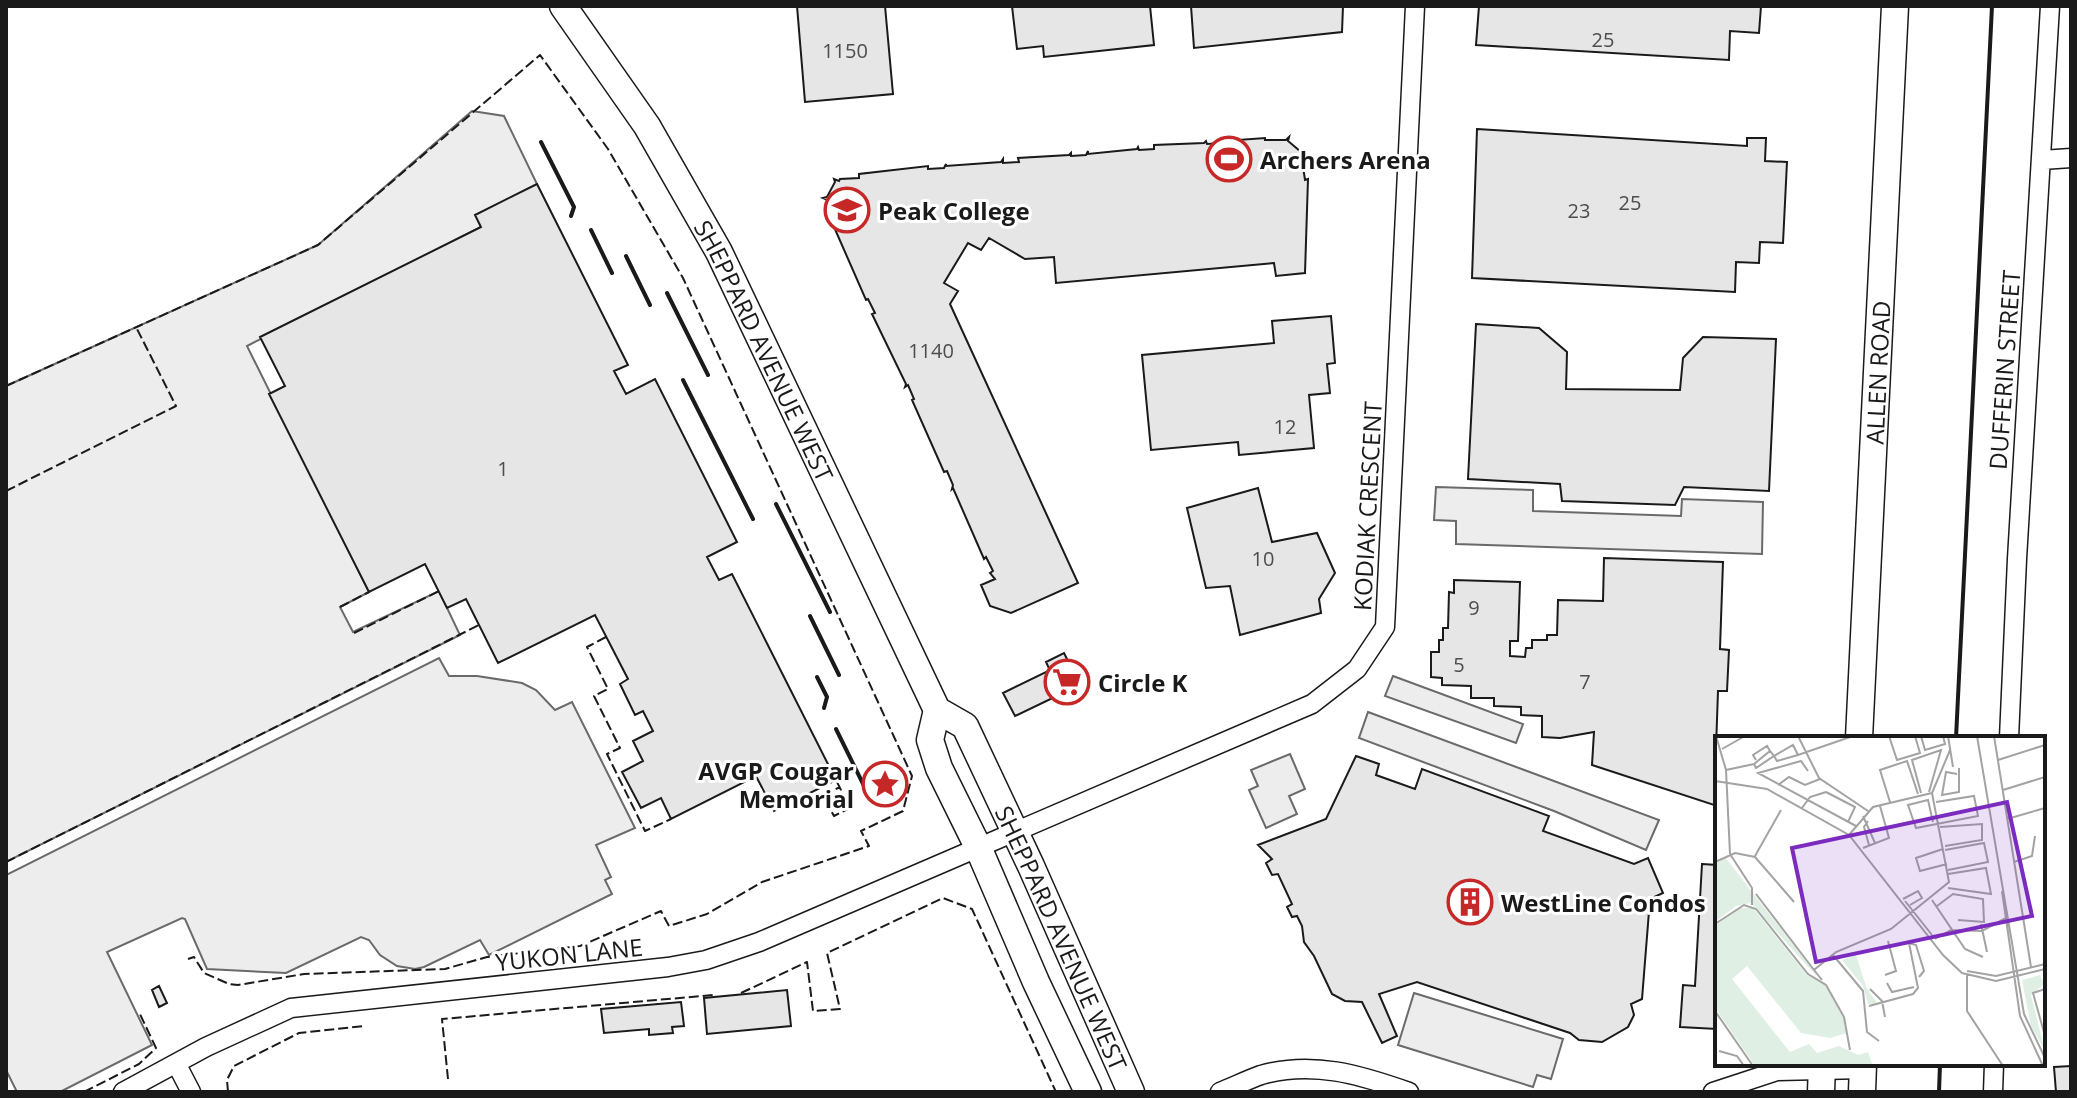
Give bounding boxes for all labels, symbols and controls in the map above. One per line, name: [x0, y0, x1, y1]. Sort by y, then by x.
house number: 25: [1592, 26, 1614, 53]
house number: 1150: [822, 37, 868, 64]
sports icon: Archers Arena: [1205, 135, 1253, 183]
place label: Archers Arena: [1260, 143, 1431, 176]
school or university icon: Peak College: [823, 186, 871, 234]
house number: 25: [1619, 189, 1641, 216]
place label: Peak College: [878, 194, 1030, 227]
house number: 23: [1568, 197, 1590, 224]
street label: SHEPPARD AVENUE WEST: [687, 213, 842, 486]
street label: DUFFERIN STREET: [1981, 269, 2027, 471]
street label: ALLEN ROAD: [1857, 300, 1897, 445]
house number: 1140: [908, 337, 954, 364]
street label: KODIAK CRESCENT: [1345, 400, 1389, 612]
house number: 12: [1274, 413, 1296, 440]
house number: 1: [497, 455, 509, 482]
house number: 10: [1252, 545, 1274, 572]
house number: 9: [1468, 594, 1480, 621]
house number: 5: [1453, 651, 1465, 678]
supermarket icon: Circle K: [1043, 658, 1091, 706]
place label: Circle K: [1098, 666, 1188, 699]
house number: 7: [1579, 668, 1591, 695]
inset map: [1715, 736, 2045, 1066]
place label: AVGP Cougar Memorial: [698, 754, 854, 815]
place icon: AVGP Cougar Memorial: [861, 760, 909, 808]
street label: SHEPPARD AVENUE WEST: [988, 800, 1136, 1075]
building icon: WestLine Condos: [1446, 878, 1494, 926]
place label: WestLine Condos: [1501, 886, 1706, 919]
street label: YUKON LANE: [494, 930, 644, 978]

